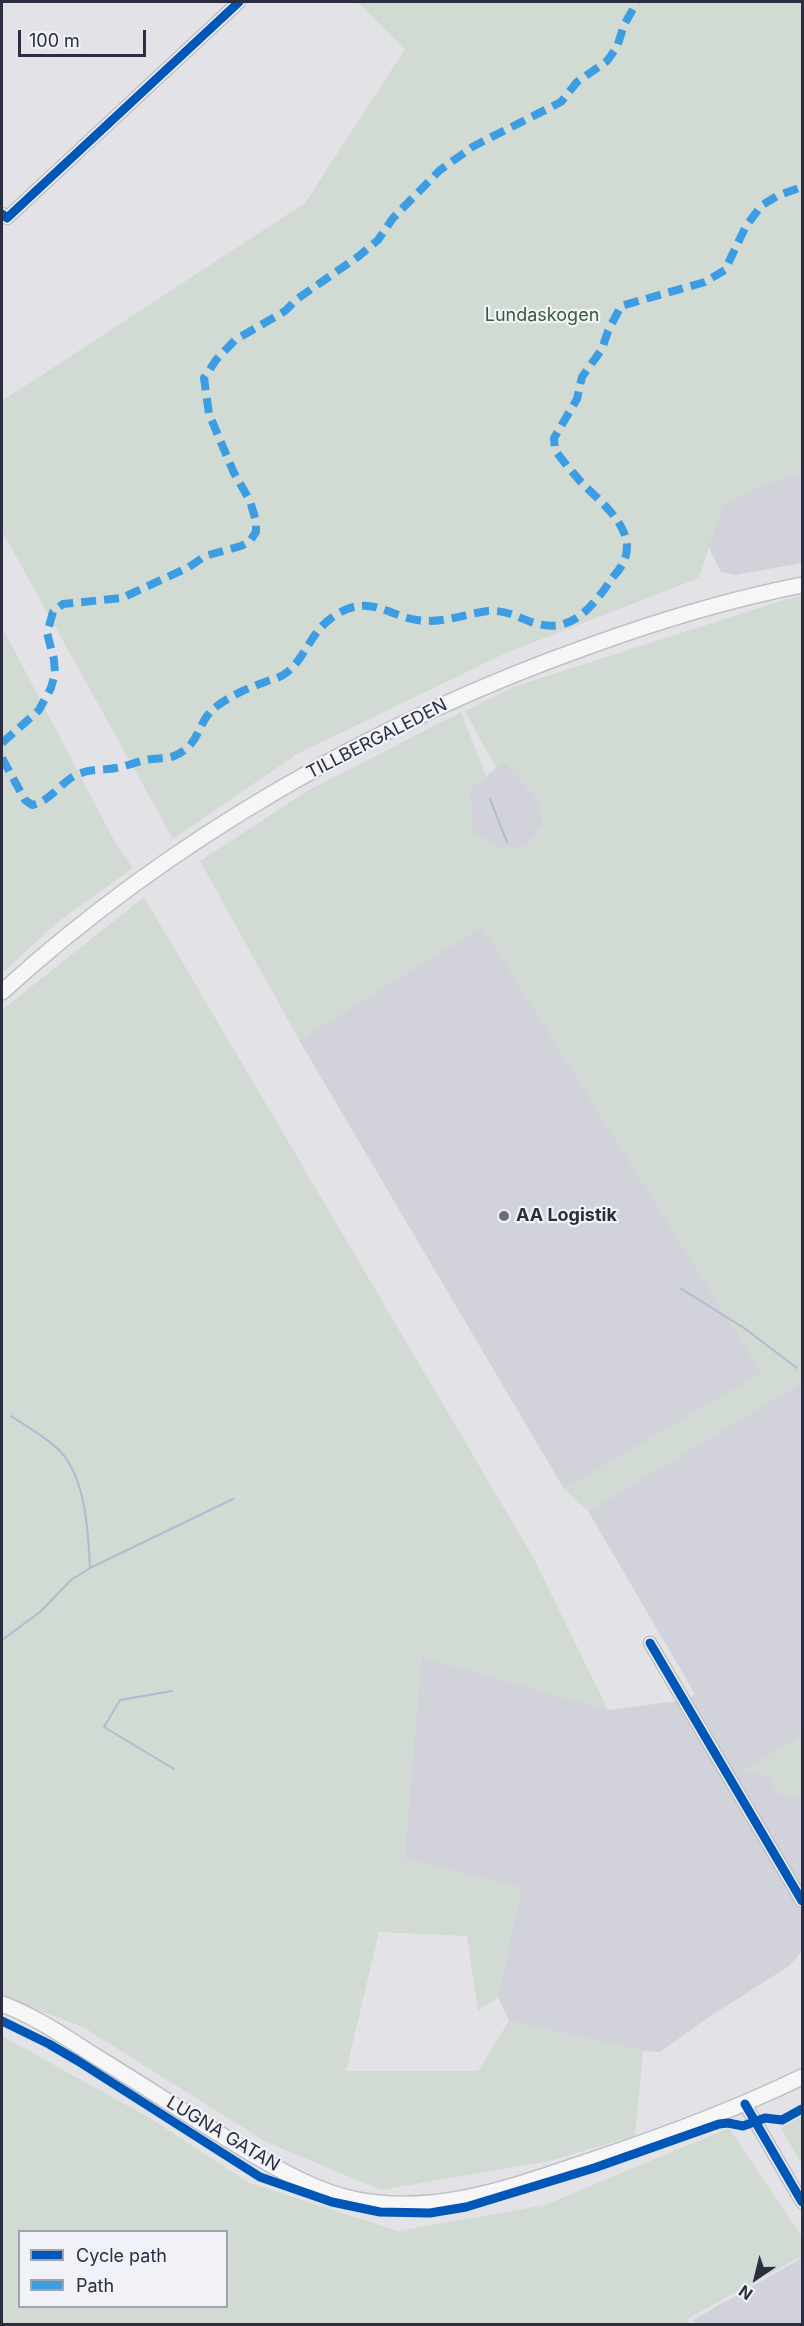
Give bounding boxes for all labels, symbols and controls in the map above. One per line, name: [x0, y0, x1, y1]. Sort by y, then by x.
scale bar: [21, 18, 148, 56]
text: 100 m: [29, 30, 80, 51]
park label: Lundaskogen: [485, 305, 599, 327]
street label: TILLBERGALEDEN: [303, 694, 451, 784]
place label: AA Logistik: [516, 1205, 617, 1227]
marker: AA Logistik: [497, 1209, 511, 1223]
street label: LUGNA GATAN: [163, 2092, 283, 2176]
legend: [18, 2230, 228, 2308]
text: Cycle path: [76, 2245, 167, 2266]
north arrow: [726, 2248, 786, 2308]
text: Path: [76, 2275, 114, 2296]
text: N: [735, 2281, 756, 2304]

